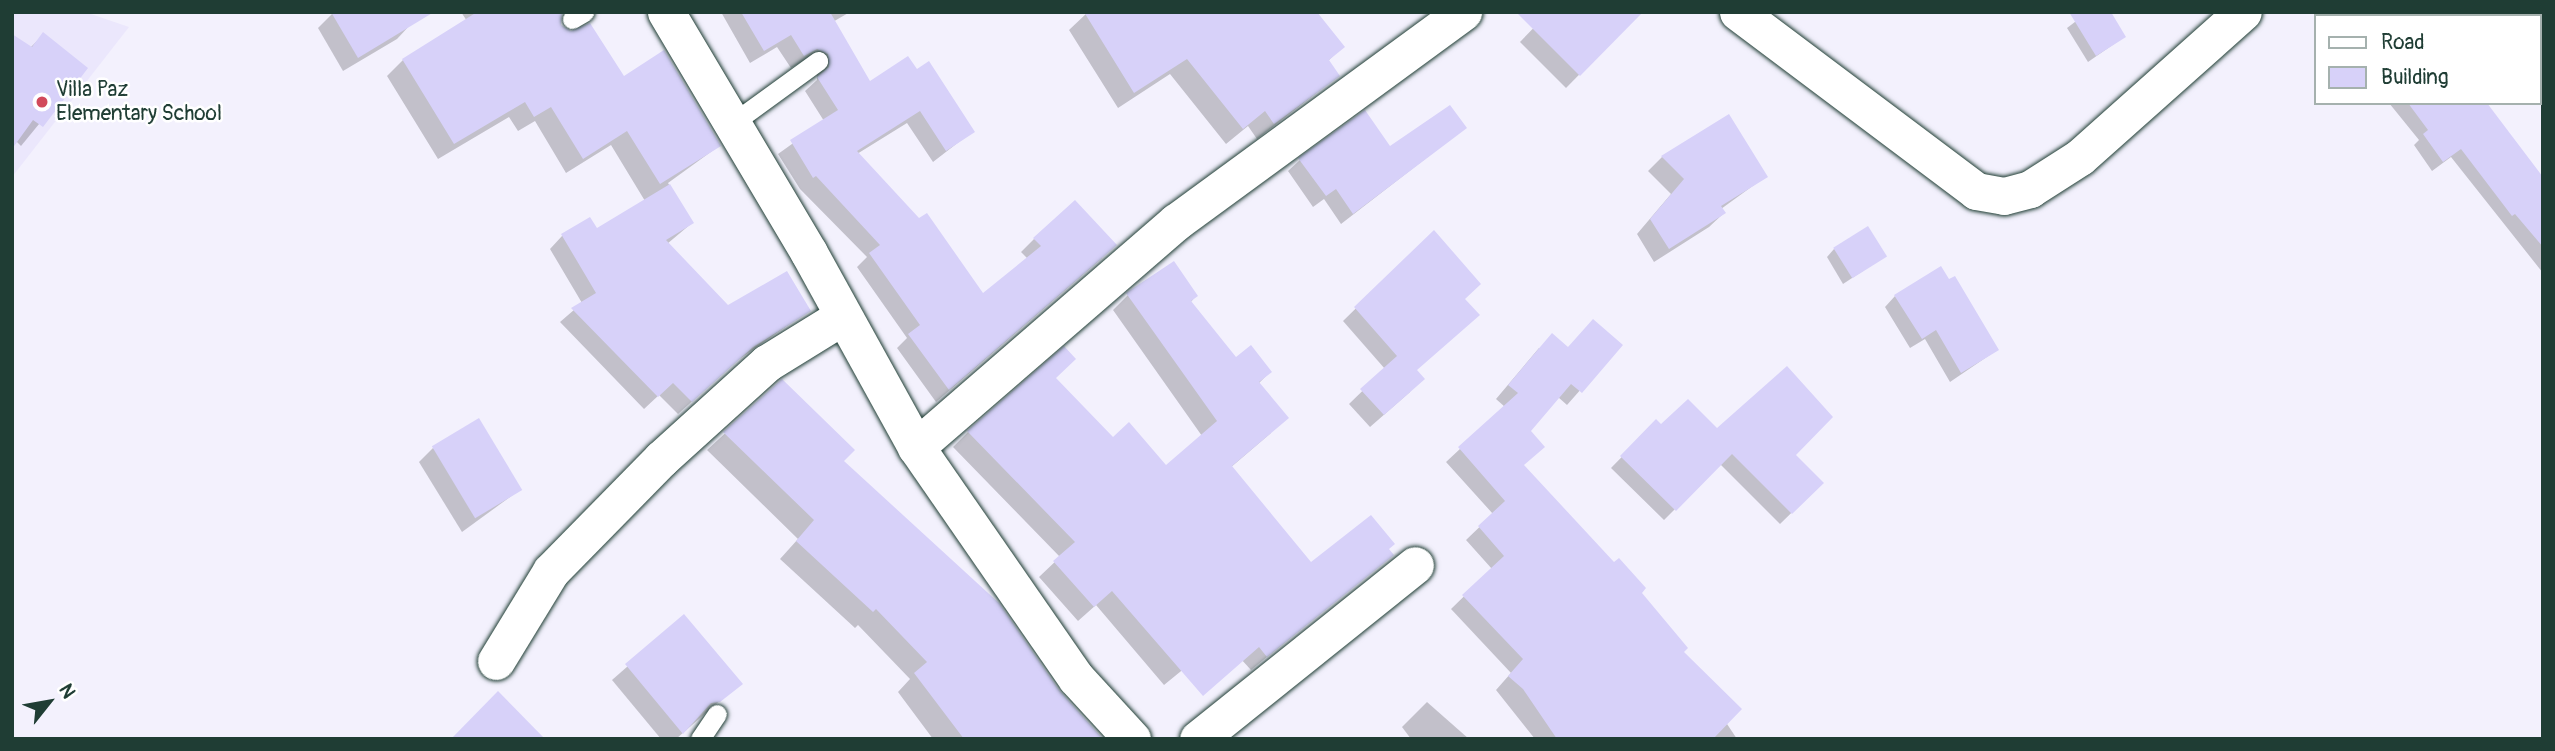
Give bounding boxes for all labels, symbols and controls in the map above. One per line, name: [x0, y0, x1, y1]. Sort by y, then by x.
legend: [2314, 14, 2541, 105]
text: Road: [2381, 29, 2425, 56]
text: Building: [2381, 64, 2448, 91]
place label: Villa Paz Elementary School: [56, 77, 222, 127]
marker: Villa Paz Elementary School: [34, 94, 50, 110]
north arrow: [14, 667, 84, 737]
text: N: [53, 679, 81, 703]

